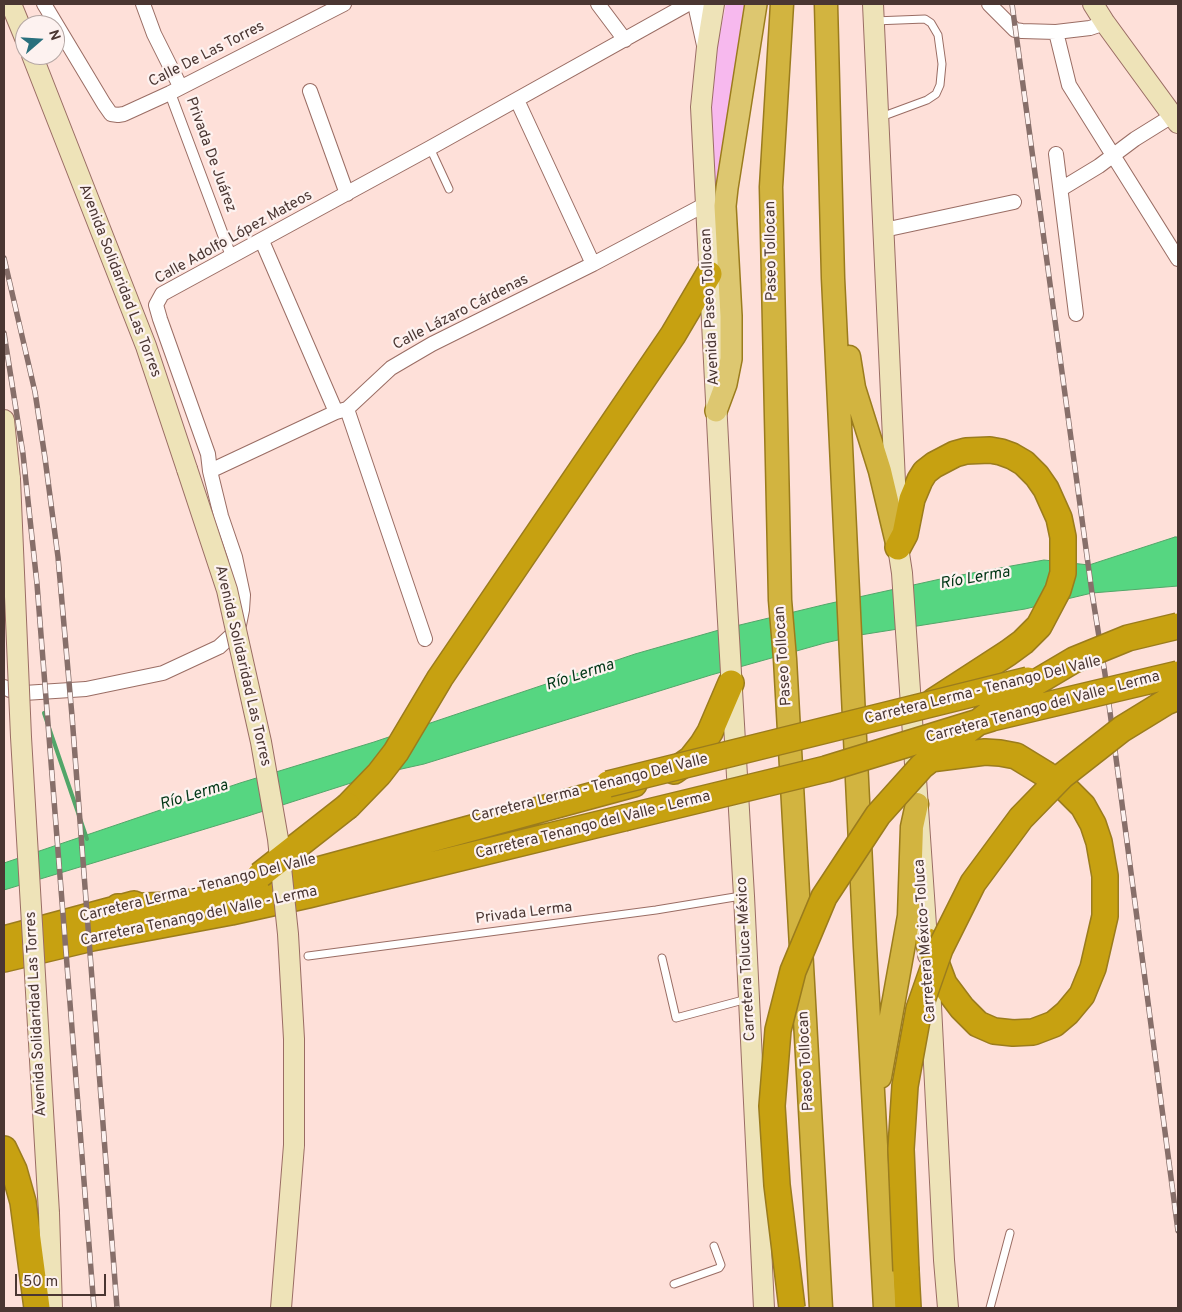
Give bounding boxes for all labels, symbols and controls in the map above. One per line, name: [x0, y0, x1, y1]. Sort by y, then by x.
north arrow: [15, 15, 65, 65]
street label: Calle De Las Torres: [146, 18, 268, 92]
text: N: [44, 28, 63, 43]
street label: Privada De Juárez: [181, 95, 239, 215]
street label: Avenida Solidaridad Las Torres: [74, 182, 164, 380]
street label: Calle Adolfo López Mateos: [152, 187, 316, 289]
street label: Paseo Tollocan: [762, 201, 782, 301]
street label: Avenida Paseo Tollocan: [698, 228, 724, 386]
street label: Calle Lázaro Cárdenas: [390, 271, 532, 355]
water label: Río Lerma: [939, 563, 1011, 595]
street label: Avenida Solidaridad Las Torres: [210, 564, 274, 768]
street label: Paseo Tollocan: [772, 605, 796, 707]
street label: Carretera Lerma - Tenango Del Valle: [863, 653, 1103, 729]
water label: Río Lerma: [544, 656, 616, 696]
street label: Carretera Tenango del Valle - Lerma: [924, 668, 1162, 748]
street label: Carretera Lerma - Tenango Del Valle: [470, 751, 710, 827]
water label: Río Lerma: [157, 777, 231, 815]
street label: Carretera Tenango del Valle - Lerma: [474, 788, 712, 864]
street label: Carretera Lerma - Tenango Del Valle: [78, 851, 318, 927]
street label: Carretera México-Toluca: [911, 859, 941, 1023]
street label: Carretera Toluca-México: [734, 876, 760, 1042]
street label: Carretera Tenango del Valle - Lerma: [79, 883, 319, 951]
street label: Privada Lerma: [475, 899, 573, 929]
street label: Avenida Solidaridad Las Torres: [23, 911, 51, 1117]
street label: Paseo Tollocan: [795, 1010, 819, 1112]
scale bar: [18, 1264, 109, 1296]
text: 50 m: [23, 1273, 58, 1292]

